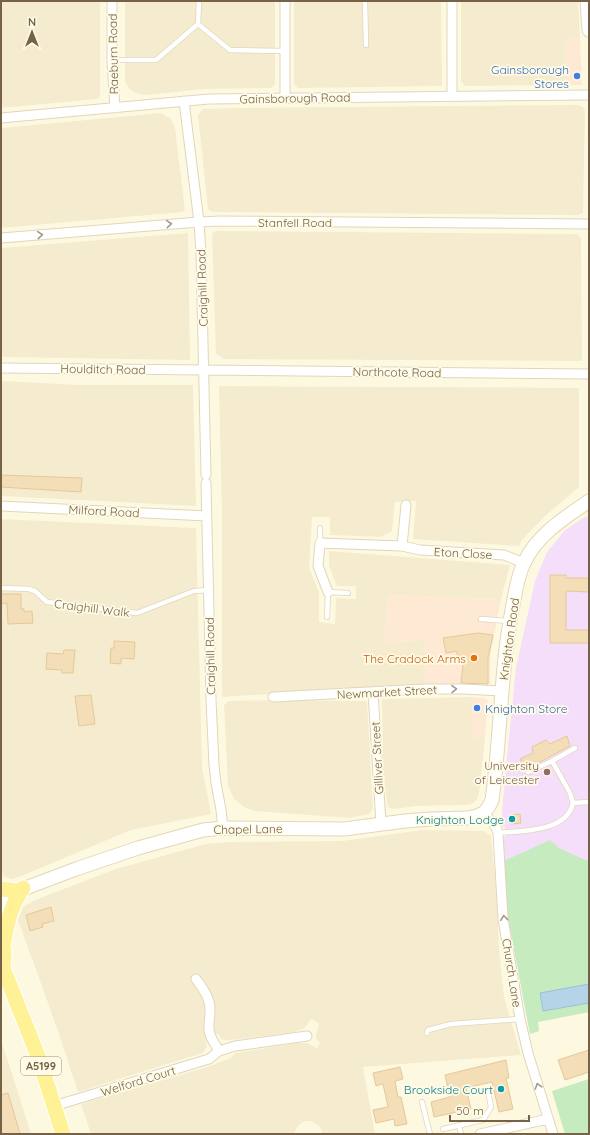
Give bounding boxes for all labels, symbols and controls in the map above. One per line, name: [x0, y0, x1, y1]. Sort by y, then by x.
north arrow: [12, 12, 52, 52]
street label: Raeburn Road: [105, 13, 121, 95]
text: N: [28, 15, 36, 29]
place label: Gainsborough Stores: [491, 62, 569, 91]
marker: Gainsborough Stores: [572, 71, 582, 81]
street label: Gainsborough Road: [239, 90, 351, 106]
street label: Stanfell Road: [258, 215, 332, 230]
one-way arrow: [166, 220, 172, 229]
one-way arrow: [37, 231, 43, 240]
street label: Craighill Road: [193, 249, 211, 327]
street label: Houlditch Road: [60, 361, 146, 377]
street label: Northcote Road: [352, 364, 442, 380]
street label: Milford Road: [68, 502, 140, 520]
street label: Eton Close: [433, 544, 493, 562]
street label: Craighill Walk: [53, 596, 131, 620]
street label: Knighton Road: [496, 597, 522, 681]
street label: Craighill Road: [202, 617, 218, 695]
place label: The Cradock Arms: [363, 651, 466, 666]
marker: The Cradock Arms: [469, 653, 479, 663]
street label: Newmarket Street: [336, 682, 438, 702]
one-way arrow: [451, 685, 457, 693]
place label: Knighton Store: [485, 701, 568, 716]
marker: Knighton Store: [472, 703, 482, 713]
street label: Gilliver Street: [368, 721, 386, 795]
place label: University of Leicester: [474, 758, 539, 787]
marker: University of Leicester: [542, 767, 552, 777]
place label: Knighton Lodge: [416, 812, 504, 827]
marker: Knighton Lodge: [507, 814, 517, 824]
street label: Chapel Lane: [213, 821, 283, 837]
one-way arrow: [499, 915, 508, 921]
street label: Church Lane: [499, 937, 525, 1009]
road number: A5199: [21, 1057, 61, 1075]
street label: Welford Court: [99, 1062, 177, 1100]
place label: Brookside Court: [404, 1082, 493, 1097]
one-way arrow: [534, 1082, 543, 1089]
marker: Brookside Court: [496, 1084, 506, 1094]
scale bar: [450, 1097, 529, 1123]
text: 50 m: [456, 1103, 484, 1118]

